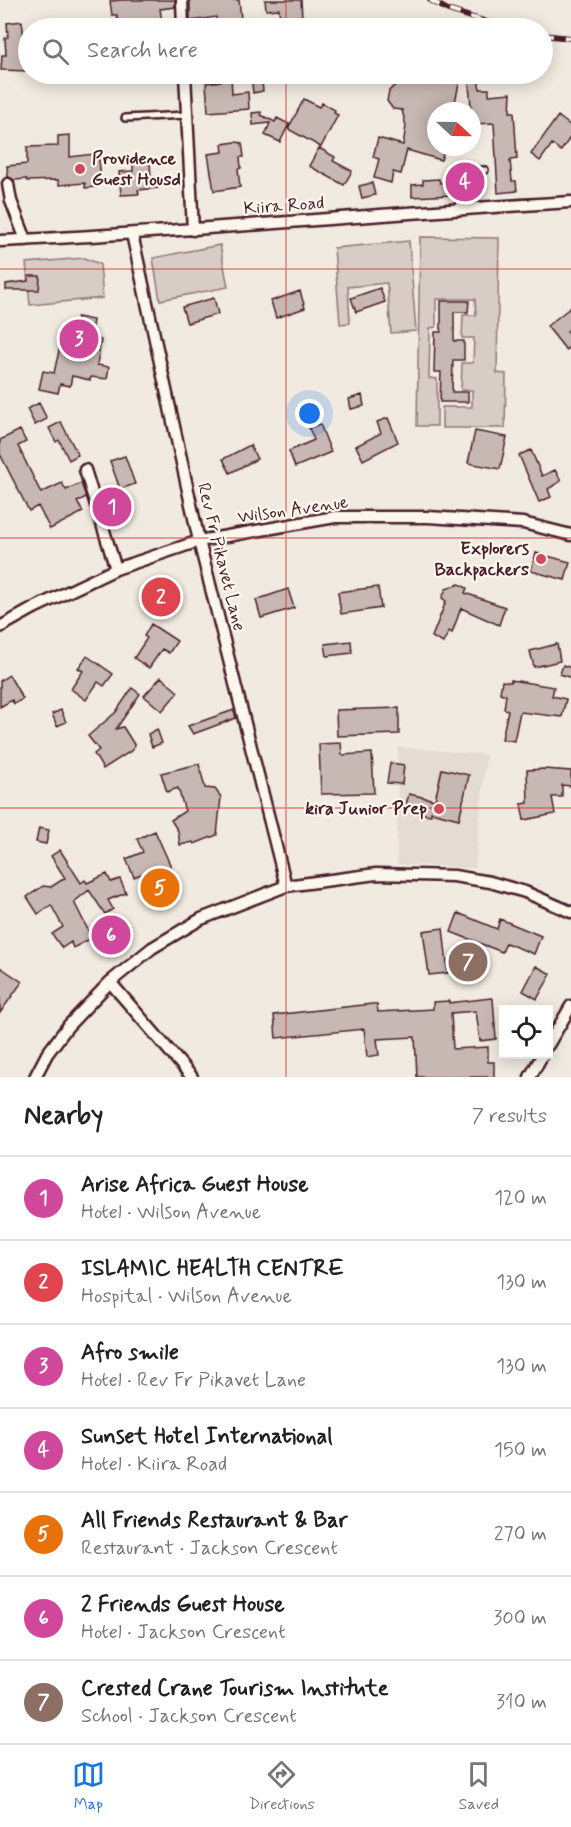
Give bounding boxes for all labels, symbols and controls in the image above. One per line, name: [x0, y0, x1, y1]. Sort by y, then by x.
search box: [18, 18, 553, 84]
icon: search: [39, 35, 72, 68]
text: Search here: [87, 37, 198, 65]
north arrow: [427, 102, 481, 156]
place label: Providence Guest Housd: [92, 147, 181, 192]
pin: 4: [446, 160, 484, 204]
marker: Providence Guest Housd: [73, 162, 87, 176]
street label: Kiira Road: [243, 191, 325, 221]
pin: 3: [60, 316, 98, 362]
your location: [295, 399, 324, 428]
street label: Rev Fr Pikavet Lane: [191, 480, 251, 634]
pin: 1: [92, 484, 132, 530]
street label: Wilson Avenue: [236, 490, 350, 530]
place label: Explorers Backpackers: [434, 537, 529, 582]
marker: Explorers Backpackers: [534, 552, 548, 566]
pin: 2: [142, 574, 180, 620]
place label: kira Junior Prep: [305, 797, 427, 821]
marker: kira Junior Prep: [432, 802, 446, 816]
pin: 5: [140, 866, 180, 910]
pin: 6: [92, 912, 130, 958]
pin: 7: [448, 940, 488, 984]
map controls: [499, 1005, 553, 1059]
button: locate: [499, 1005, 553, 1059]
text: Nearby: [24, 1099, 103, 1133]
text: 7 results: [472, 1103, 547, 1130]
text: Arise Africa Guest House: [81, 1171, 309, 1199]
text: 1: [39, 1185, 48, 1212]
text: 120 m: [494, 1185, 547, 1212]
text: Hotel · Wilson Avenue: [81, 1199, 261, 1226]
text: ISLAMIC HEALTH CENTRE: [81, 1255, 344, 1283]
text: 2: [39, 1269, 48, 1296]
text: 130 m: [496, 1269, 547, 1296]
text: Hospital · Wilson Avenue: [81, 1283, 292, 1310]
text: Afro smile: [81, 1339, 179, 1367]
text: 3: [39, 1353, 48, 1380]
text: 130 m: [496, 1353, 547, 1380]
text: Hotel · Rev Fr Pikavet Lane: [81, 1367, 306, 1394]
text: Sunset Hotel International: [81, 1423, 333, 1451]
text: 4: [38, 1437, 49, 1464]
text: 150 m: [494, 1437, 547, 1464]
text: Hotel · Kiira Road: [81, 1451, 227, 1478]
text: All Friends Restaurant & Bar: [81, 1507, 348, 1535]
text: 5: [38, 1521, 50, 1548]
text: 270 m: [494, 1521, 547, 1548]
text: Restaurant · Jackson Crescent: [81, 1535, 338, 1562]
text: 2 Friends Guest House: [81, 1591, 285, 1619]
text: 6: [38, 1605, 49, 1632]
text: 300 m: [493, 1605, 547, 1632]
text: Hotel · Jackson Crescent: [81, 1619, 286, 1646]
text: Crested Crane Tourism Institute: [81, 1675, 389, 1703]
text: 7: [37, 1689, 50, 1716]
text: 310 m: [496, 1689, 547, 1716]
text: School · Jackson Crescent: [81, 1703, 297, 1730]
tab: Map: [72, 1758, 105, 1815]
tab: Directions: [249, 1758, 315, 1815]
tab: Saved: [459, 1758, 499, 1815]

